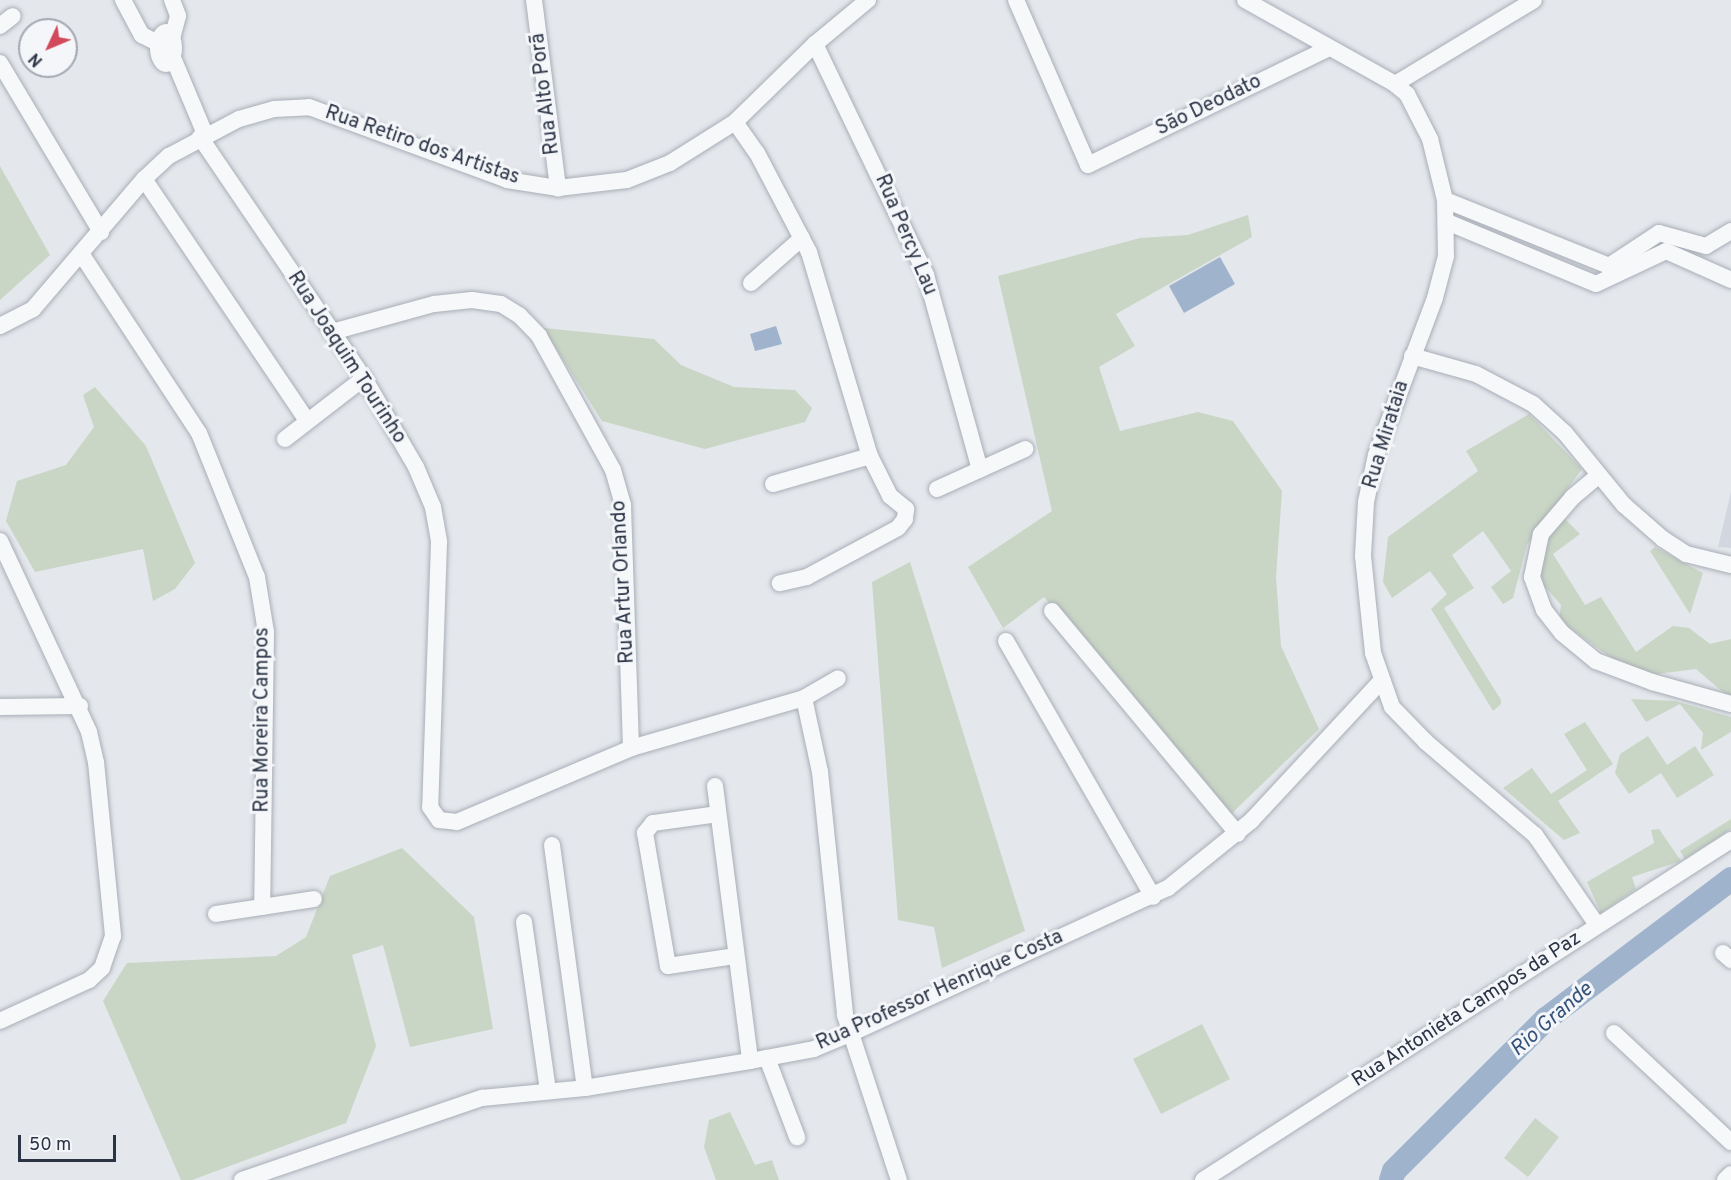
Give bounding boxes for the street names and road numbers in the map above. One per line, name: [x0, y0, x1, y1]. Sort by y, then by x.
street label: Rua Alto Porã: [527, 31, 565, 157]
street label: São Deodato: [1152, 70, 1266, 142]
street label: Rua Retiro dos Artistas: [321, 101, 523, 191]
street label: Rua Percy Lau: [869, 171, 941, 299]
street label: Rua Joaquim Tourinho: [281, 267, 411, 449]
street label: Rua Mirataia: [1359, 378, 1415, 492]
street label: Rua Artur Orlando: [608, 499, 640, 665]
street label: Rua Moreira Campos: [251, 627, 275, 813]
street label: Rua Professor Henrique Costa: [813, 926, 1067, 1056]
street label: Rua Antonieta Campos da Paz: [1348, 927, 1586, 1093]

